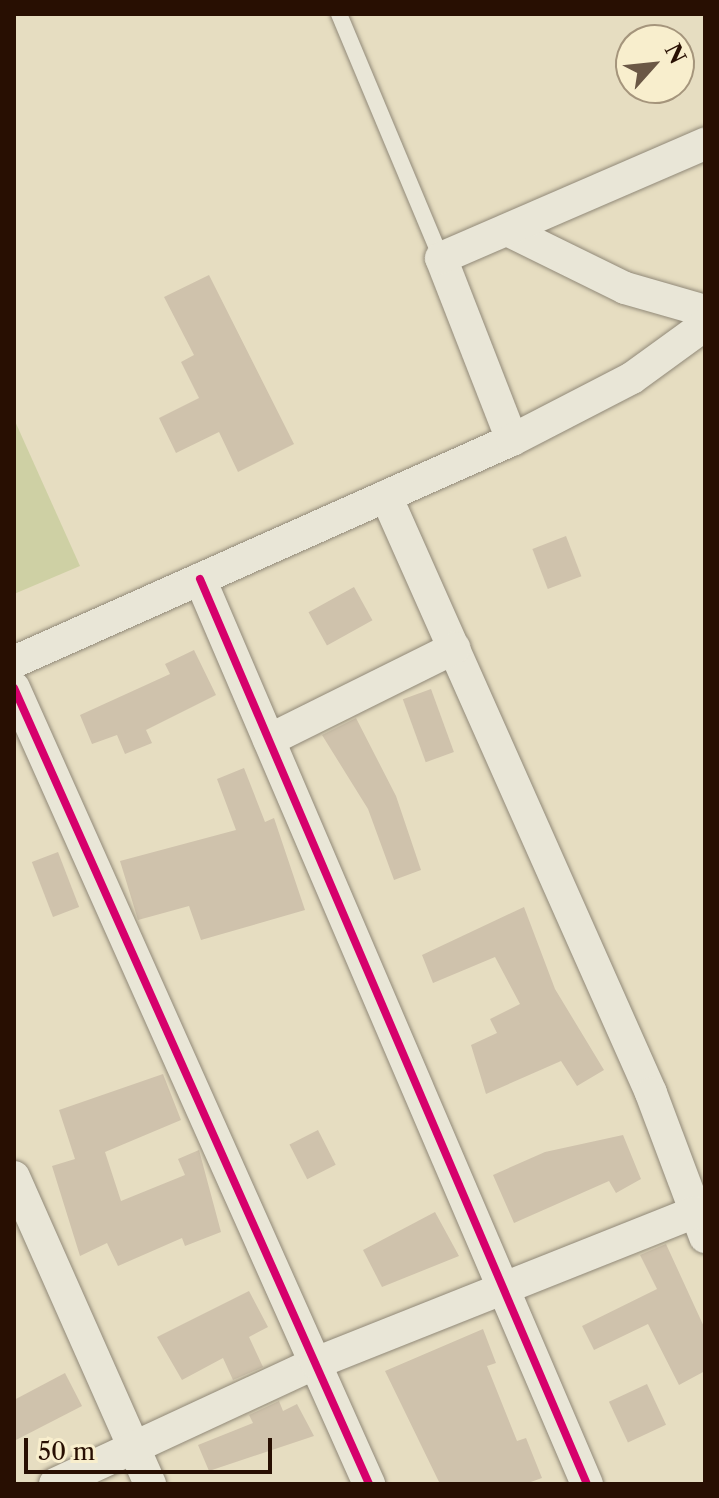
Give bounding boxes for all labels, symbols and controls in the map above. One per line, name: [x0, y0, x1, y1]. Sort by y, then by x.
north arrow: [615, 24, 695, 104]
text: N: [659, 39, 691, 68]
scale bar: [28, 1422, 276, 1472]
text: 50 m: [38, 1437, 95, 1466]

